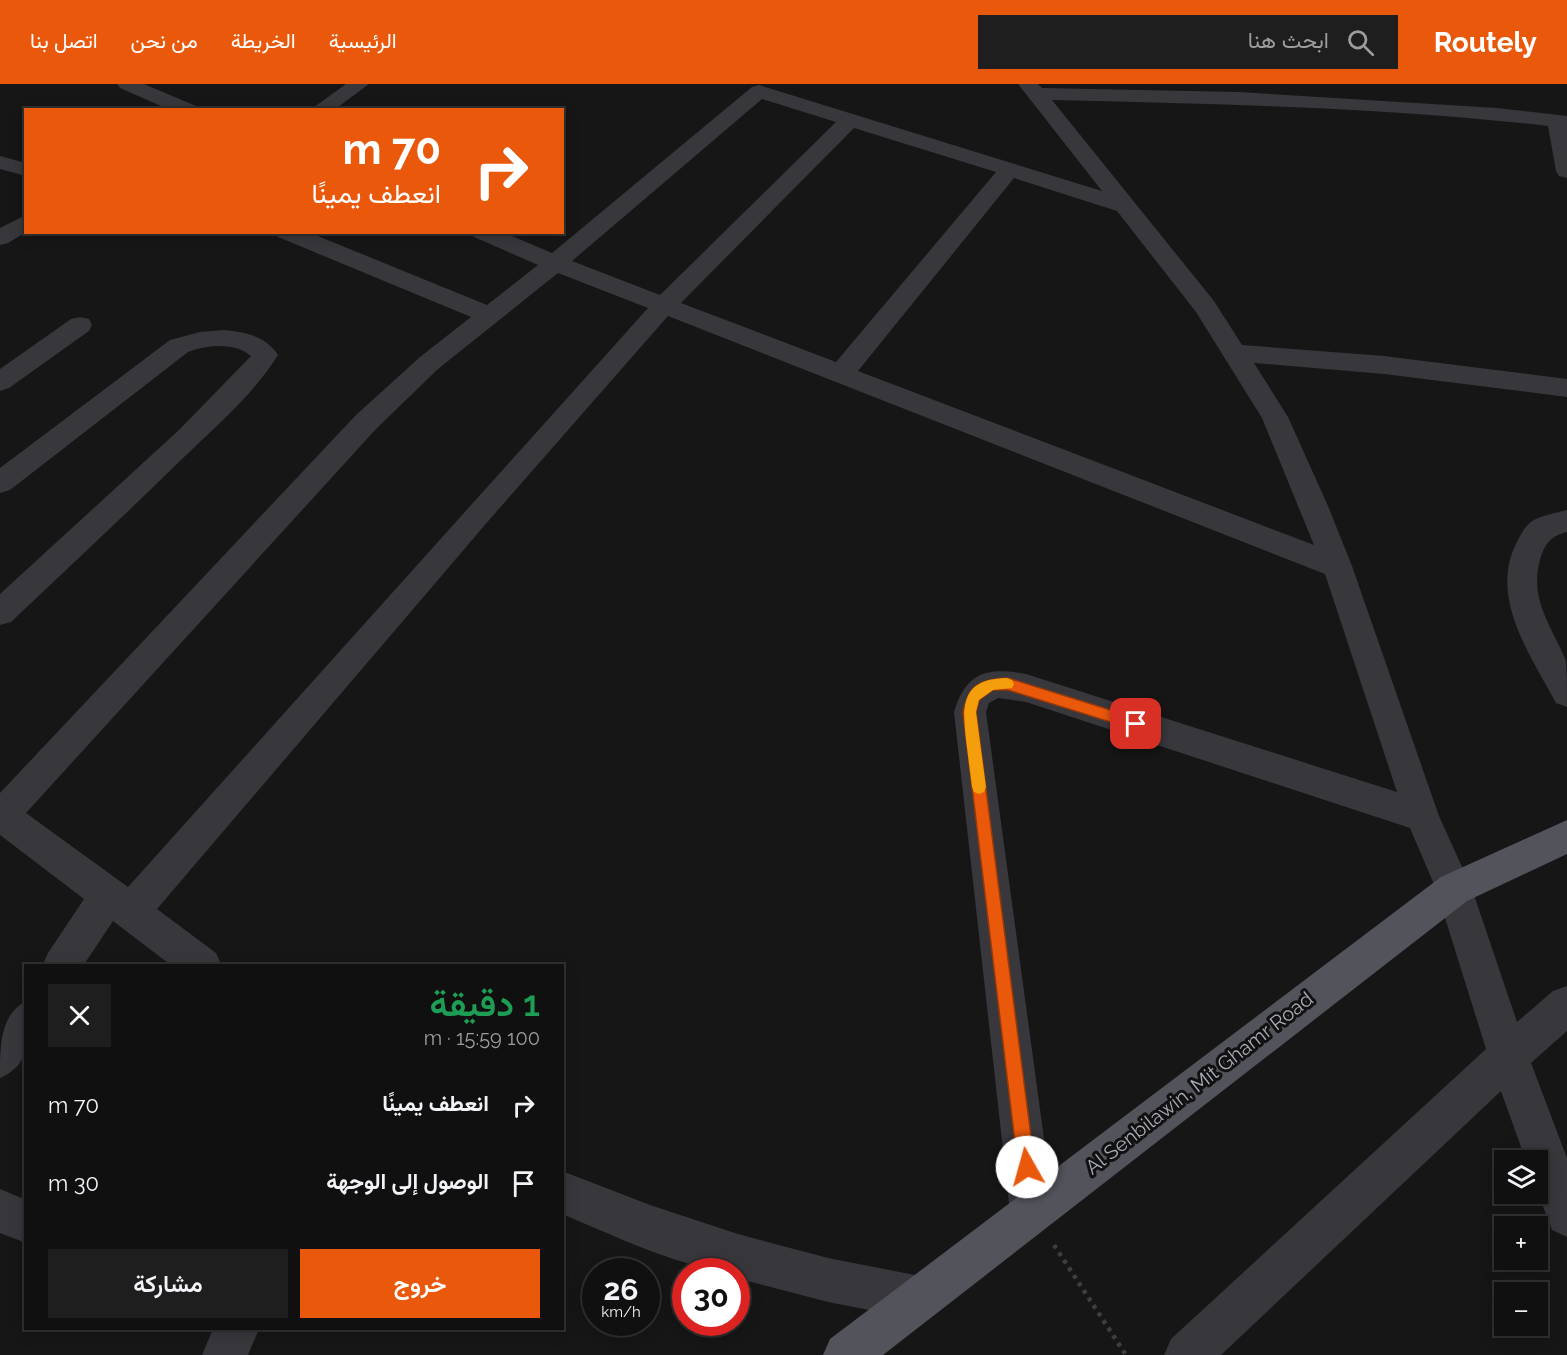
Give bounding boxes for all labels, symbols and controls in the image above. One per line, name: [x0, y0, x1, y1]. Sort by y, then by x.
search box: [978, 15, 1398, 69]
icon: search: [1344, 26, 1377, 59]
text: Routely: [1434, 26, 1537, 59]
text: ابحث هنا: [1248, 27, 1329, 53]
text: اتصل بنا: [30, 28, 98, 53]
text: من نحن: [131, 28, 198, 53]
text: الخريطة: [231, 28, 296, 53]
text: الرئيسية: [329, 28, 397, 53]
text: 70 m: [342, 125, 441, 174]
icon: right: [462, 132, 540, 210]
text: انعطف يمينًا: [312, 178, 441, 209]
pin: [1110, 698, 1161, 749]
icon: arrive: [1119, 707, 1152, 740]
text: 1 دقيقة: [430, 982, 540, 1024]
button: close: [48, 984, 111, 1047]
street label: Al Senbilawin, Mit Ghamr Road: [1080, 987, 1318, 1179]
text: 100 m · 15:59: [424, 1026, 540, 1050]
icon: right: [507, 1089, 540, 1122]
text: انعطف يمينًا: [382, 1090, 489, 1116]
text: 70 m: [48, 1092, 99, 1118]
position arrow: [995, 1135, 1059, 1199]
map controls: [1494, 1150, 1548, 1336]
button: layers: [1494, 1150, 1548, 1204]
icon: arrive: [507, 1167, 540, 1200]
text: الوصول إلى الوجهة: [326, 1168, 489, 1194]
text: 30 m: [48, 1170, 99, 1196]
button: +: [1494, 1216, 1548, 1270]
button: مشاركة: [48, 1249, 288, 1318]
button: خروج: [300, 1249, 540, 1318]
speed limit sign: 30: [672, 1258, 750, 1336]
text: 26: [603, 1272, 639, 1307]
button: −: [1494, 1282, 1548, 1336]
text: km/h: [601, 1303, 641, 1321]

